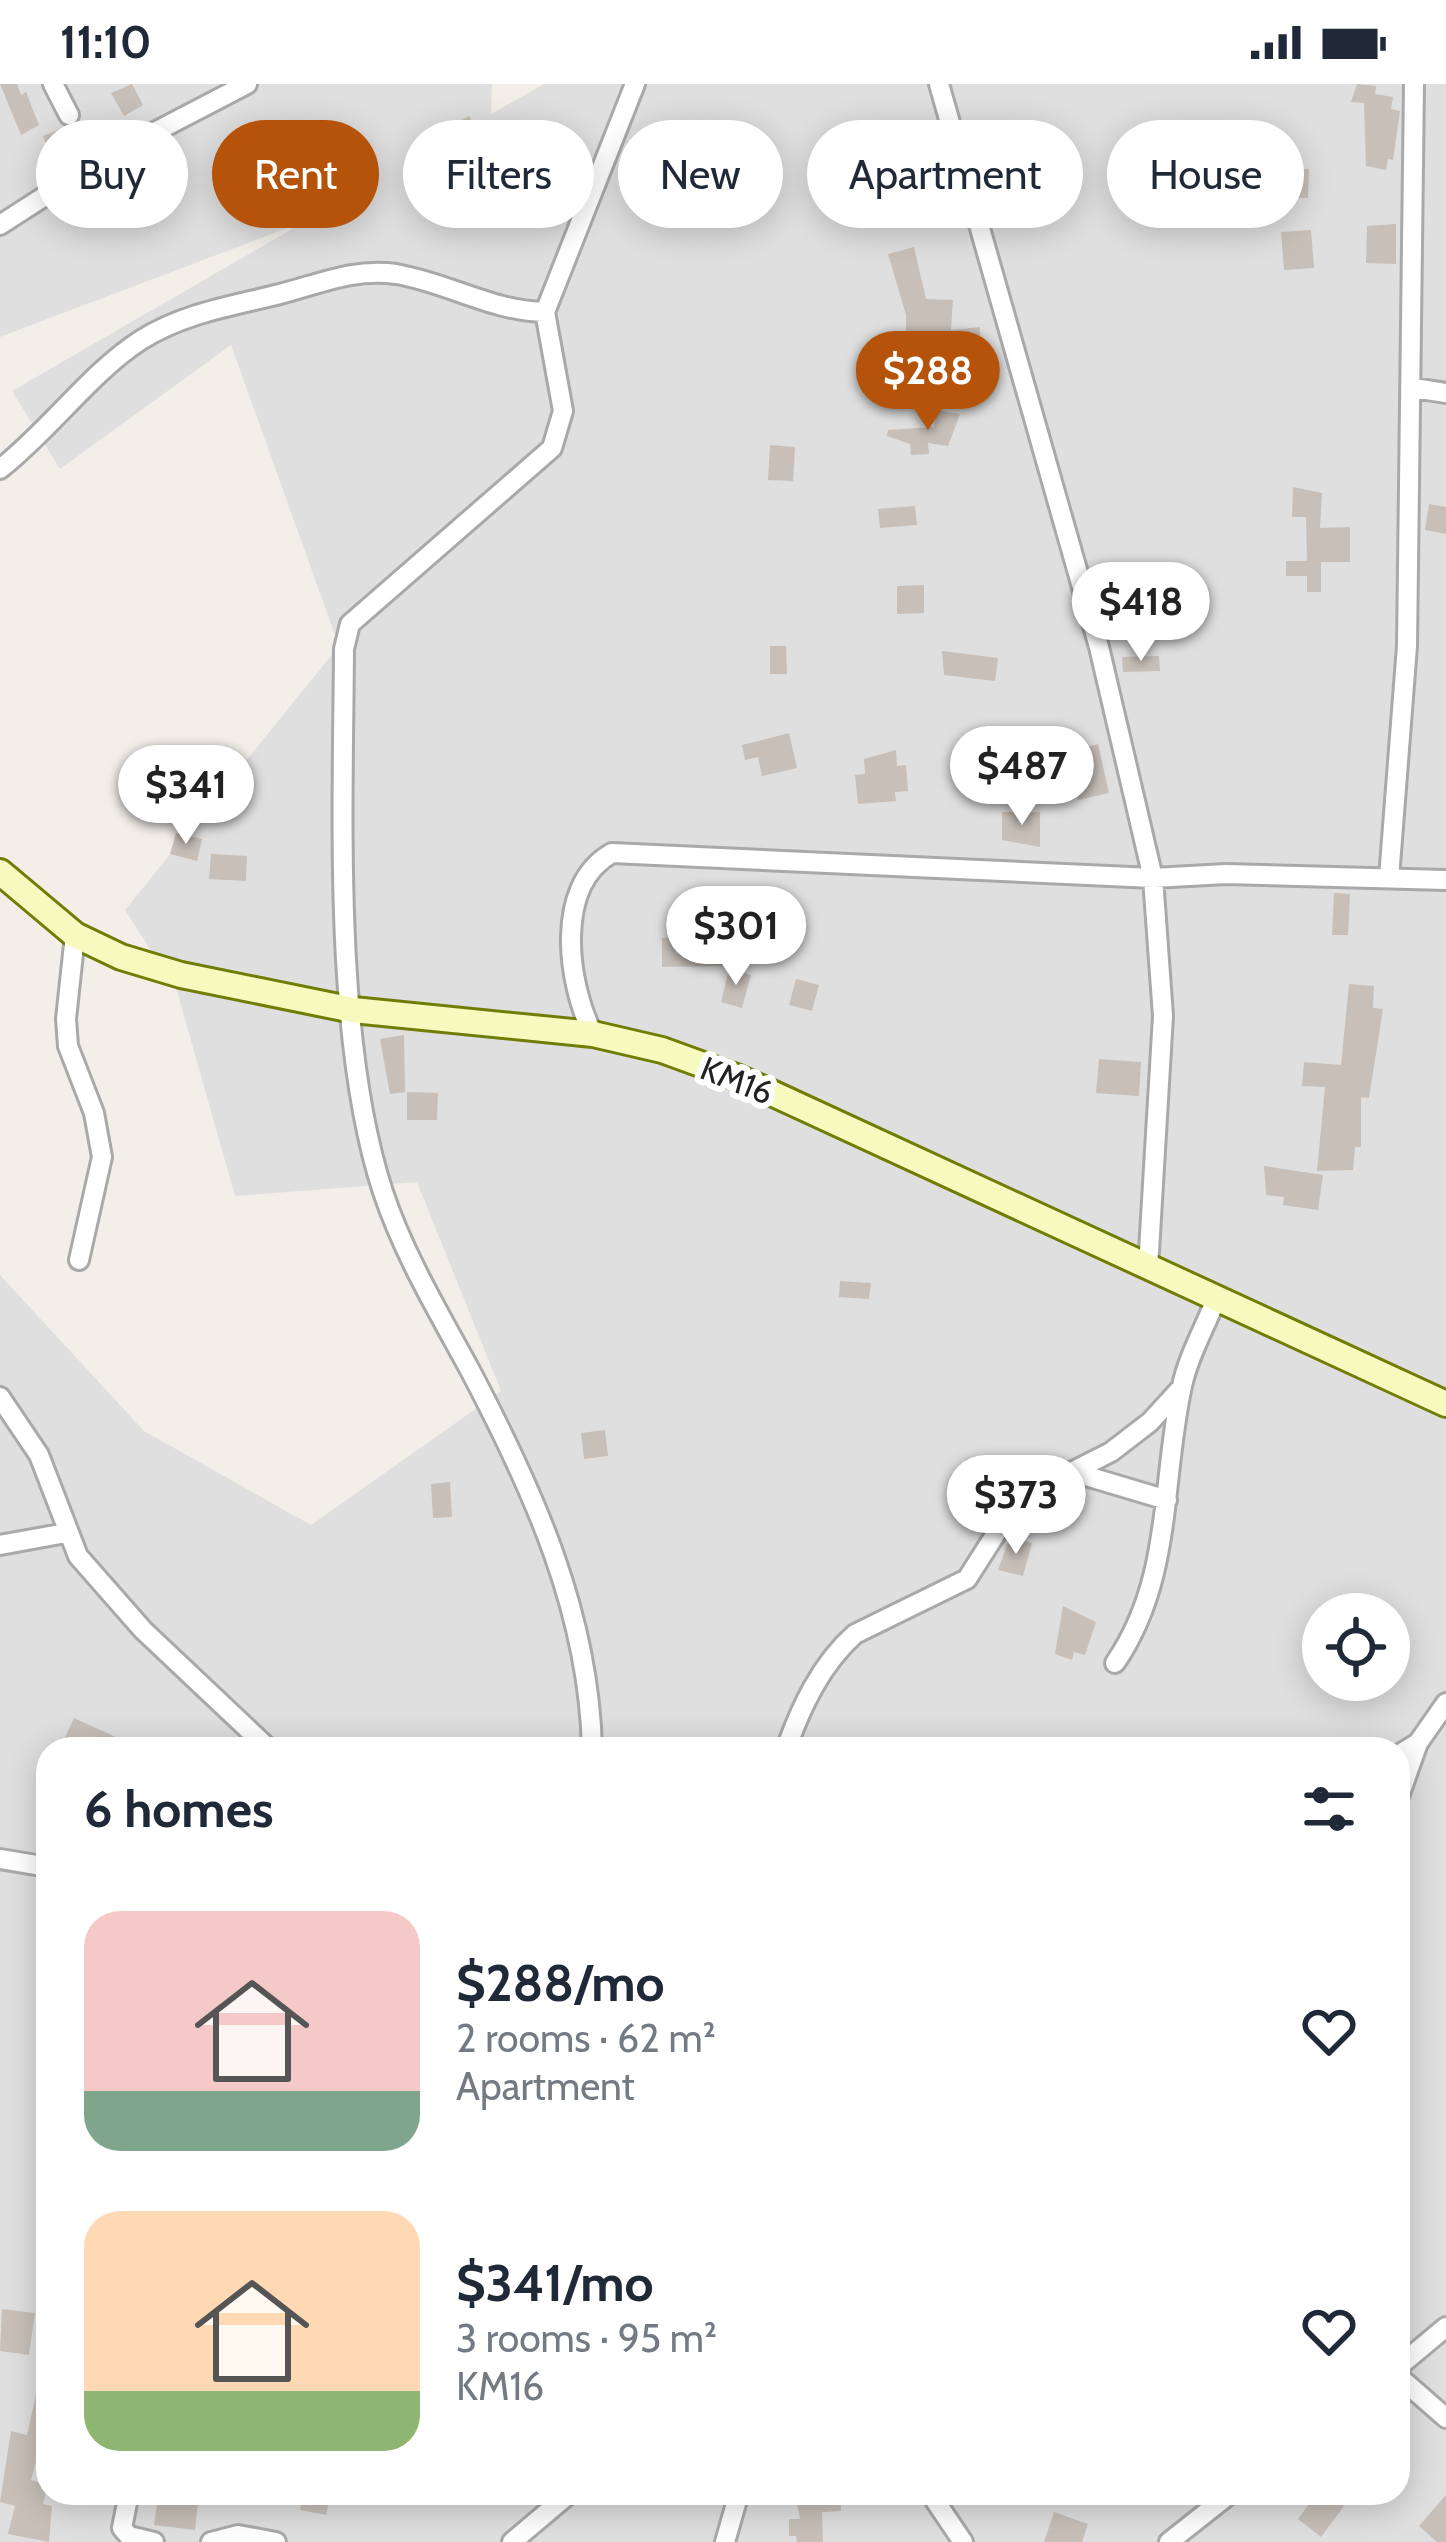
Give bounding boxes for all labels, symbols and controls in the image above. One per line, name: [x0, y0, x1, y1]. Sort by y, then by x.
text: 11:10: [60, 15, 152, 69]
chip: Buy: [36, 120, 188, 228]
chip: Rent: [212, 120, 379, 228]
chip: Filters: [403, 120, 594, 228]
chip: New: [618, 120, 783, 228]
chip: Apartment: [807, 120, 1083, 228]
chip: House: [1107, 120, 1304, 228]
pin: $288: [857, 331, 999, 433]
text: $288: [883, 346, 973, 394]
pin: $418: [1070, 562, 1212, 664]
text: $418: [1099, 577, 1183, 625]
pin: $487: [951, 726, 1093, 828]
text: $487: [977, 741, 1067, 789]
pin: $341: [115, 745, 257, 847]
text: $341: [145, 760, 227, 808]
pin: $301: [665, 886, 807, 988]
text: $301: [693, 901, 779, 949]
street label: KM16: [695, 1047, 779, 1113]
pin: $373: [945, 1455, 1087, 1557]
text: $373: [974, 1470, 1058, 1518]
map controls: [1302, 1593, 1410, 1701]
button: locate: [1302, 1593, 1410, 1701]
icon: filters: [1296, 1776, 1362, 1842]
text: 6 homes: [84, 1778, 273, 1840]
text: $288/mo: [456, 1952, 665, 2014]
icon: home: [180, 1959, 324, 2103]
icon: heart: [1296, 1998, 1362, 2064]
text: 2 rooms · 62 m²: [456, 2014, 716, 2062]
text: Apartment: [456, 2062, 635, 2110]
text: $341/mo: [456, 2252, 654, 2314]
icon: home: [180, 2259, 324, 2403]
icon: heart: [1296, 2298, 1362, 2364]
text: 3 rooms · 95 m²: [456, 2314, 717, 2362]
text: KM16: [456, 2362, 544, 2410]

